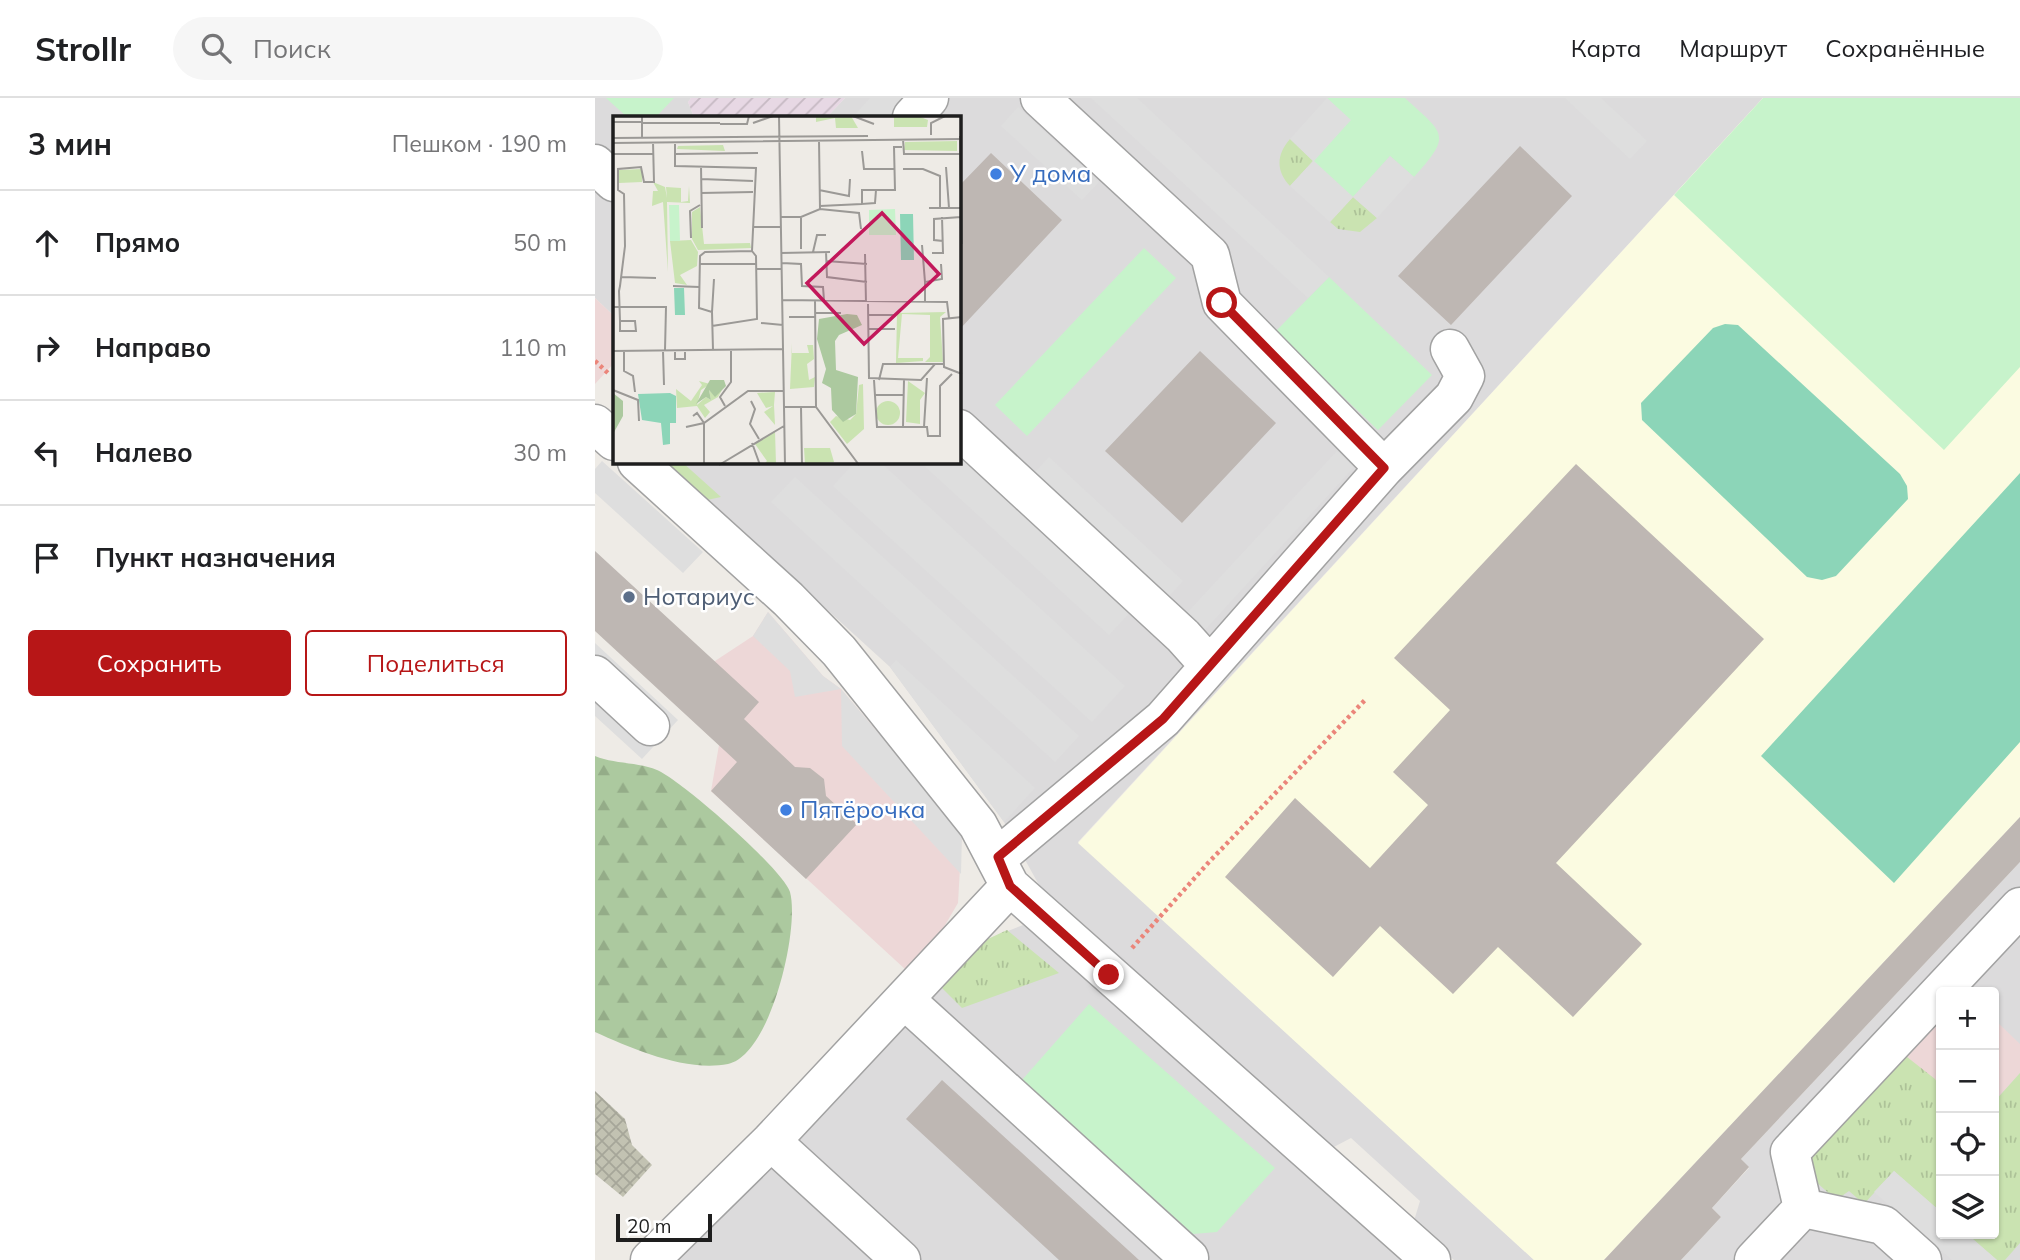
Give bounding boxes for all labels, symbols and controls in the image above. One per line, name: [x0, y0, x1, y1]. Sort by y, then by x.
search box: [173, 17, 663, 80]
text: Strollr: [35, 28, 131, 69]
icon: search: [197, 29, 235, 67]
text: Поиск: [253, 32, 331, 65]
text: Карта: [1571, 33, 1641, 63]
text: Маршрут: [1679, 33, 1787, 63]
text: Сохранённые: [1825, 33, 1985, 63]
inset map: [613, 116, 961, 464]
text: 3 мин: [28, 125, 112, 163]
text: Пешком · 190 m: [392, 129, 567, 158]
place label: У дома: [1009, 158, 1092, 188]
marker: У дома: [988, 166, 1004, 182]
icon: ahead: [28, 224, 66, 262]
text: Прямо: [95, 226, 180, 259]
text: 50 m: [513, 228, 567, 257]
route start: [1206, 287, 1237, 318]
icon: right: [28, 329, 66, 367]
text: Направо: [95, 331, 211, 364]
text: 110 m: [499, 333, 567, 362]
icon: left: [28, 434, 66, 472]
text: Налево: [95, 436, 193, 469]
text: 30 m: [513, 438, 567, 467]
icon: arrive: [28, 539, 66, 577]
text: Пункт назначения: [95, 541, 336, 574]
place label: Нотариус: [643, 581, 755, 611]
marker: Нотариус: [621, 589, 637, 605]
button: Сохранить: [28, 630, 291, 696]
button: Поделиться: [305, 630, 567, 696]
place label: Пятёрочка: [800, 794, 925, 824]
marker: Пятёрочка: [778, 802, 794, 818]
route end: [1093, 959, 1124, 990]
map controls: [1936, 987, 1999, 1239]
button: +: [1936, 987, 1999, 1050]
button: −: [1936, 1050, 1999, 1113]
button: locate: [1936, 1113, 1999, 1176]
button: layers: [1936, 1176, 1999, 1239]
scale bar: [616, 1211, 712, 1243]
text: 20 m: [627, 1214, 671, 1238]

